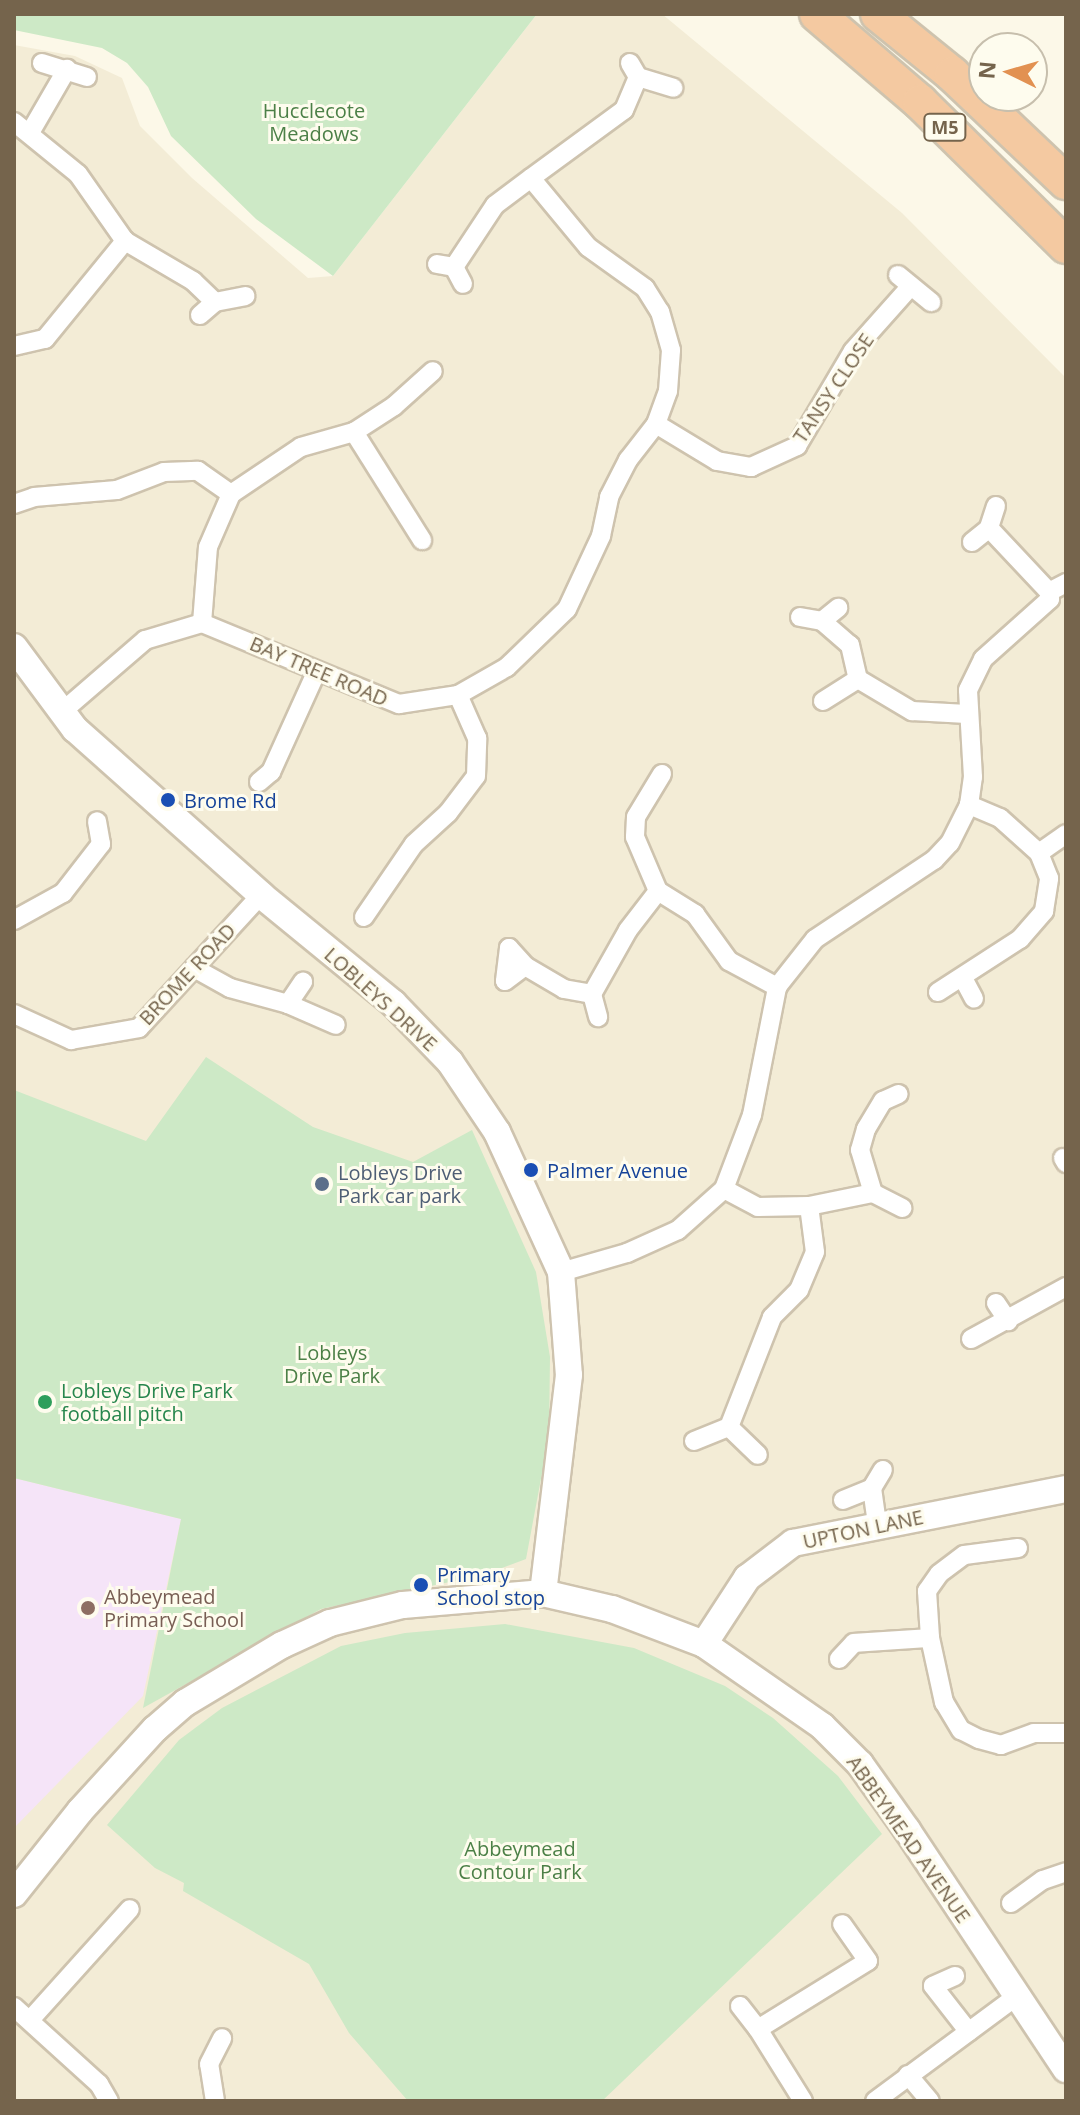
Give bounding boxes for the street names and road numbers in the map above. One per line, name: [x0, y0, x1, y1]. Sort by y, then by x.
road number: M5: [923, 113, 967, 141]
street label: TANSY CLOSE: [788, 329, 878, 447]
street label: BAY TREE ROAD: [246, 631, 392, 711]
street label: BROME ROAD: [134, 918, 240, 1030]
street label: LOBLEYS DRIVE: [320, 942, 442, 1056]
street label: UPTON LANE: [800, 1505, 926, 1553]
street label: ABBEYMEAD AVENUE: [842, 1751, 976, 1927]

